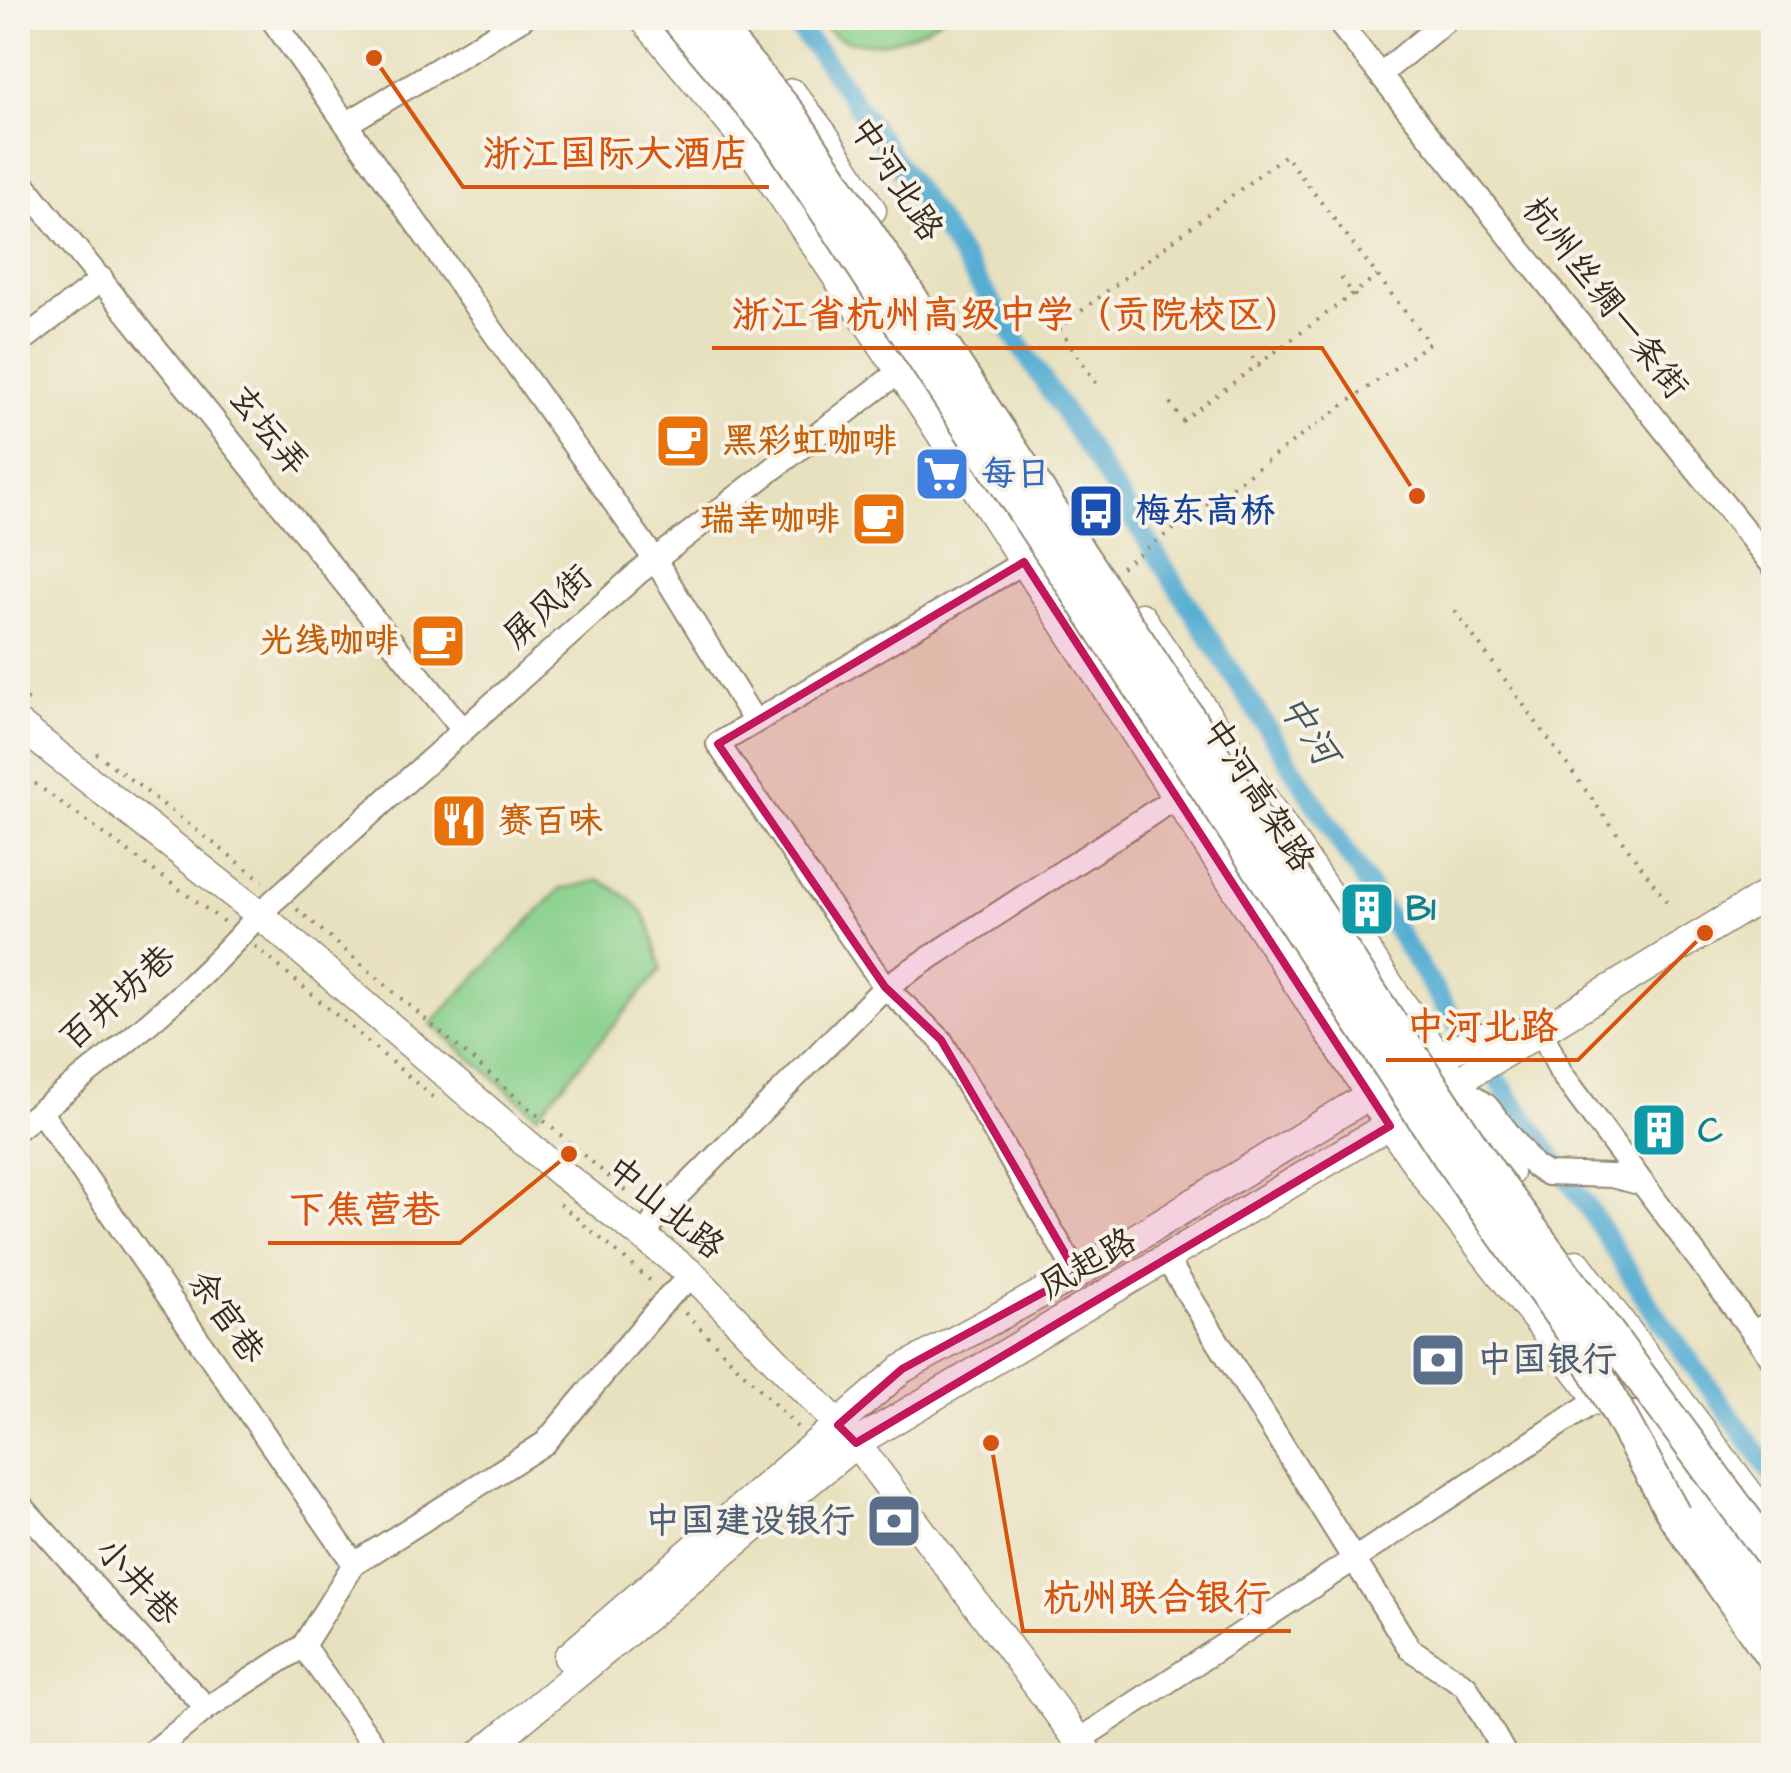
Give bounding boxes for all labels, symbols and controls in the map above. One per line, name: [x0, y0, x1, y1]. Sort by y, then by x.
street label: 中河北路: [837, 107, 955, 251]
callout: 浙江国际大酒店: [463, 119, 769, 187]
text: 浙江国际大酒店: [483, 129, 749, 181]
street label: 杭州丝绸一条街: [1510, 186, 1700, 410]
callout: 浙江省杭州高级中学（贡院校区）: [712, 280, 1322, 348]
text: 浙江省杭州高级中学（贡院校区）: [732, 290, 1302, 342]
street label: 玄坛弄: [216, 375, 320, 487]
cafe icon: 黑彩虹咖啡: [653, 411, 713, 471]
place label: 黑彩虹咖啡: [722, 417, 897, 466]
supermarket icon: 每日: [912, 444, 972, 504]
place label: 每日: [981, 450, 1051, 499]
bus stop icon: 梅东高桥: [1066, 481, 1126, 541]
place label: 梅东高桥: [1135, 487, 1275, 536]
cafe icon: 瑞幸咖啡: [849, 489, 909, 549]
place label: 瑞幸咖啡: [700, 495, 840, 544]
street label: 屏风街: [493, 554, 603, 660]
cafe icon: 光线咖啡: [408, 611, 468, 671]
place label: 光线咖啡: [259, 617, 399, 666]
water label: 中河: [1265, 684, 1354, 781]
street label: 中河高架路: [1190, 708, 1326, 882]
restaurant icon: 赛百味: [429, 791, 489, 851]
place label: 赛百味: [498, 797, 603, 846]
building icon: B1: [1337, 879, 1397, 939]
place label: B1: [1406, 885, 1436, 934]
street label: 百井坊巷: [49, 934, 187, 1062]
callout: 中河北路: [1386, 992, 1578, 1060]
text: 中河北路: [1406, 1002, 1558, 1054]
building icon: C: [1629, 1100, 1689, 1160]
place label: C: [1698, 1106, 1723, 1155]
street label: 中山北路: [595, 1145, 735, 1271]
callout: 下焦营巷: [268, 1175, 460, 1243]
text: 下焦营巷: [288, 1185, 441, 1237]
street label: 凤起路: [1030, 1217, 1146, 1311]
street label: 余官巷: [176, 1260, 276, 1374]
bank icon: 中国银行: [1408, 1330, 1468, 1390]
place label: 中国银行: [1477, 1336, 1617, 1385]
bank icon: 中国建设银行: [864, 1491, 924, 1551]
place label: 中国建设银行: [645, 1497, 855, 1546]
street label: 小井巷: [83, 1527, 191, 1637]
callout: 杭州联合银行: [1023, 1563, 1291, 1631]
text: 杭州联合银行: [1043, 1573, 1271, 1625]

